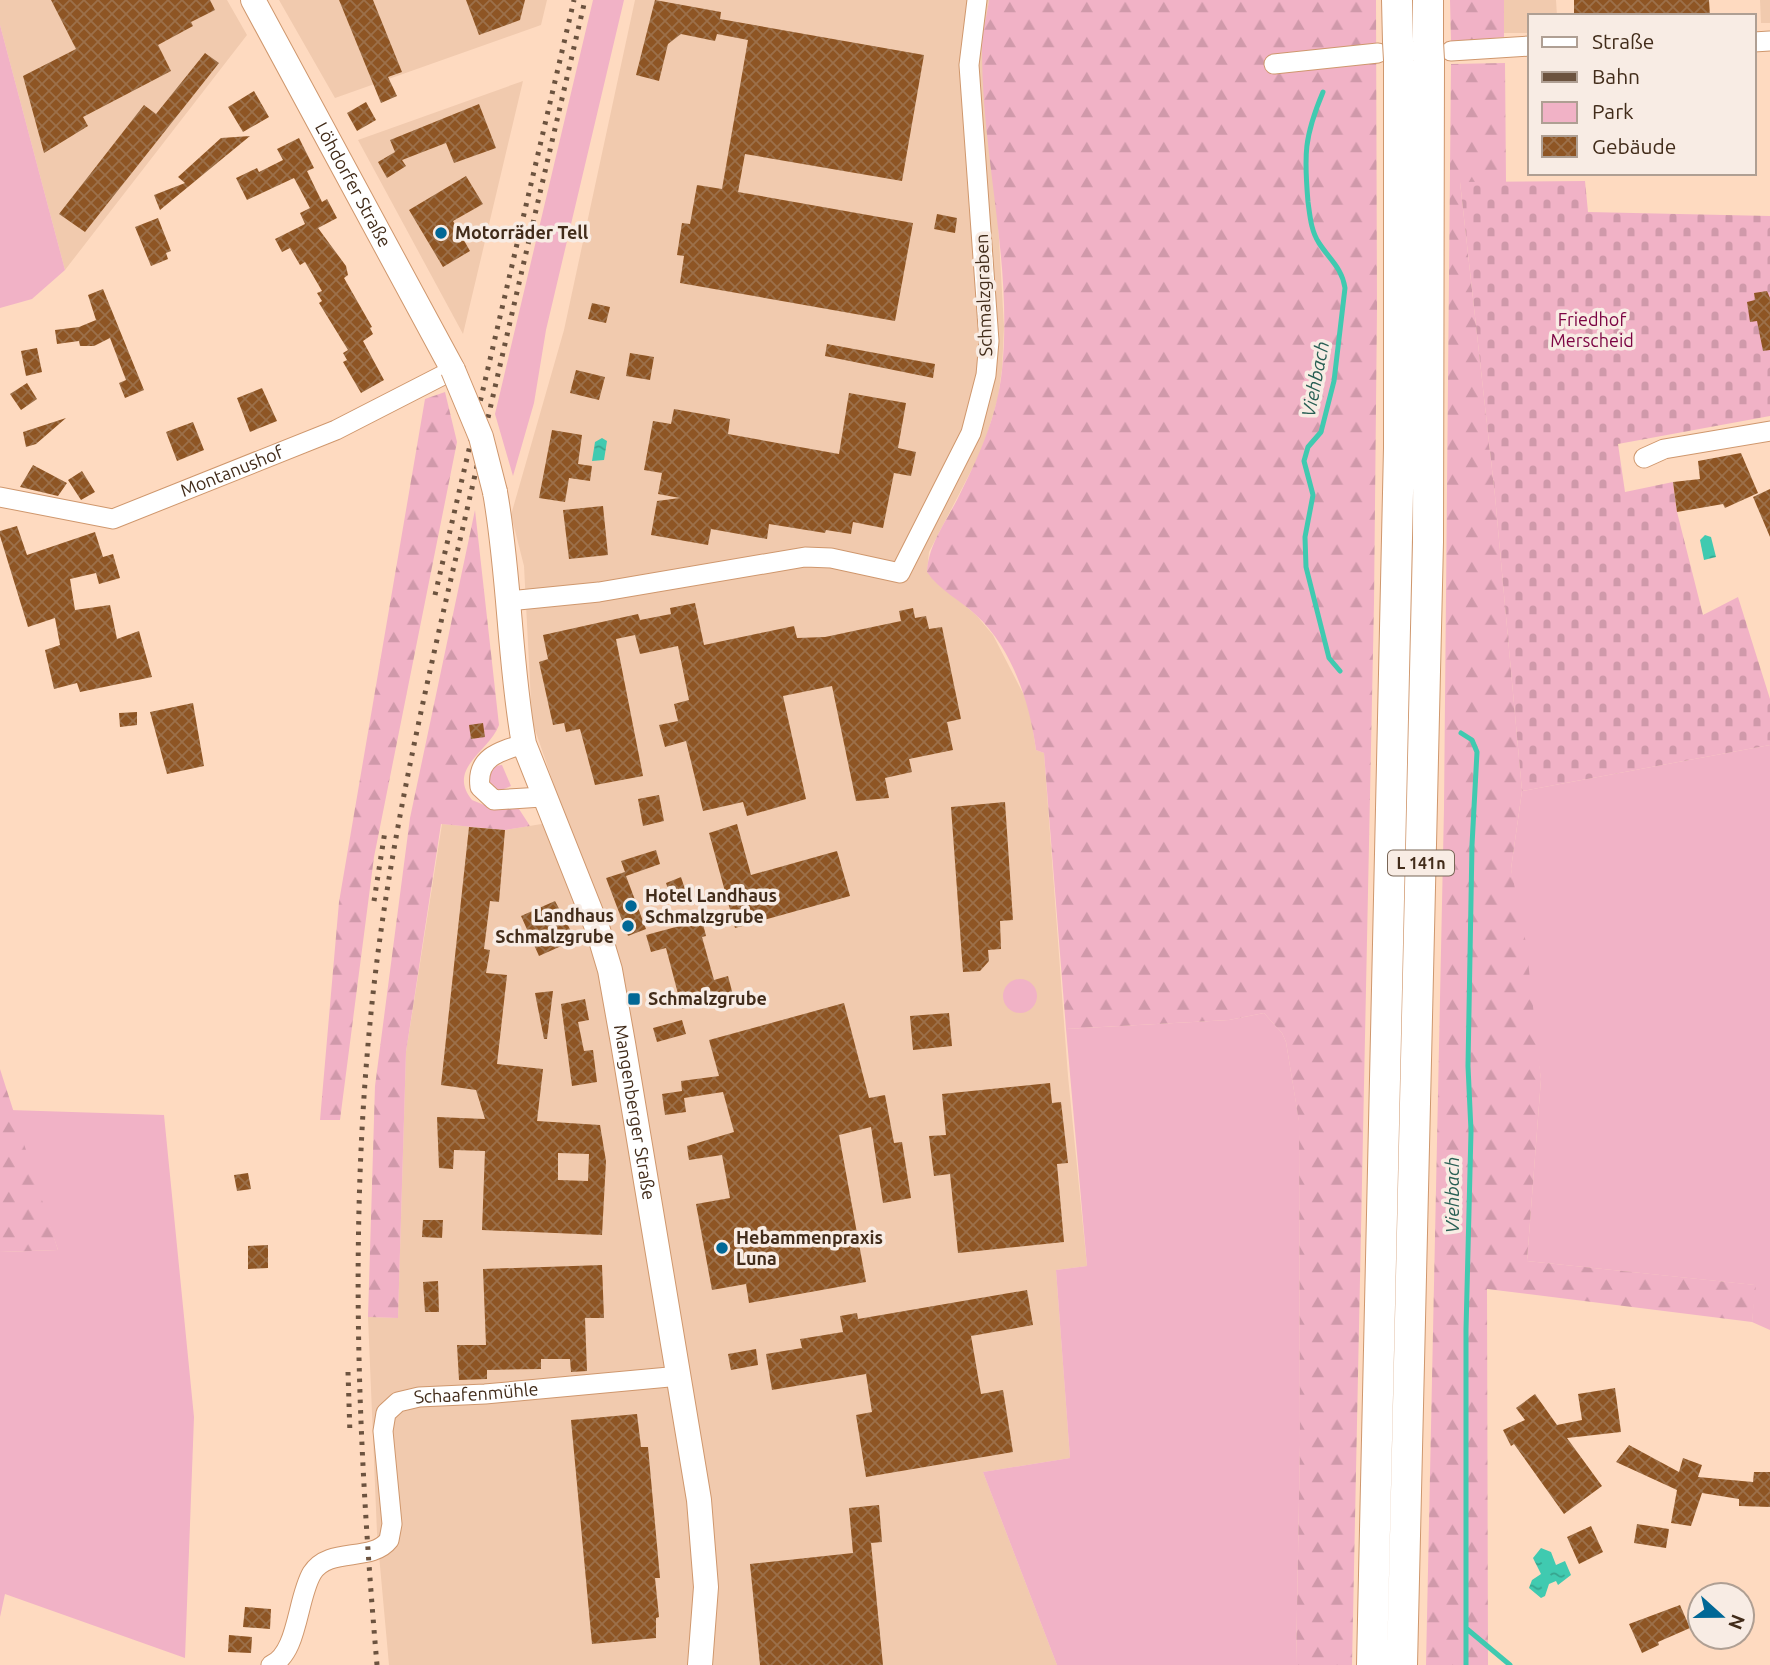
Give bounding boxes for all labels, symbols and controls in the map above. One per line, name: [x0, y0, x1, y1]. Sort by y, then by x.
legend: [1528, 14, 1756, 175]
text: Straße: [1592, 29, 1654, 53]
text: Bahn: [1592, 64, 1640, 88]
text: Park: [1592, 99, 1634, 123]
street label: Löhdorfer Straße: [312, 118, 396, 250]
text: Gebäude: [1592, 134, 1676, 158]
place label: Motorräder Tell: [455, 222, 589, 242]
marker: Motorräder Tell: [433, 225, 449, 241]
street label: Schmalzgraben: [971, 233, 995, 357]
park label: Friedhof Merscheid: [1550, 309, 1634, 350]
water label: Viehbach: [1297, 339, 1333, 419]
street label: Montanushof: [177, 441, 286, 500]
road number: L 141n: [1388, 850, 1454, 876]
place label: Hotel Landhaus Schmalzgrube: [645, 885, 777, 926]
marker: Hotel Landhaus Schmalzgrube: [623, 898, 639, 914]
place label: Landhaus Schmalzgrube: [495, 905, 614, 946]
marker: Landhaus Schmalzgrube: [620, 918, 636, 934]
place label: Schmalzgrube: [648, 988, 767, 1008]
marker: Schmalzgrube: [626, 991, 642, 1007]
street label: Mangenberger Straße: [611, 1023, 660, 1201]
water label: Viehbach: [1441, 1157, 1463, 1233]
place label: Hebammenpraxis Luna: [736, 1227, 883, 1268]
marker: Hebammenpraxis Luna: [714, 1240, 730, 1256]
street label: Schaafenmühle: [412, 1378, 539, 1407]
north arrow: [1686, 1581, 1756, 1651]
text: N: [1724, 1612, 1750, 1633]

